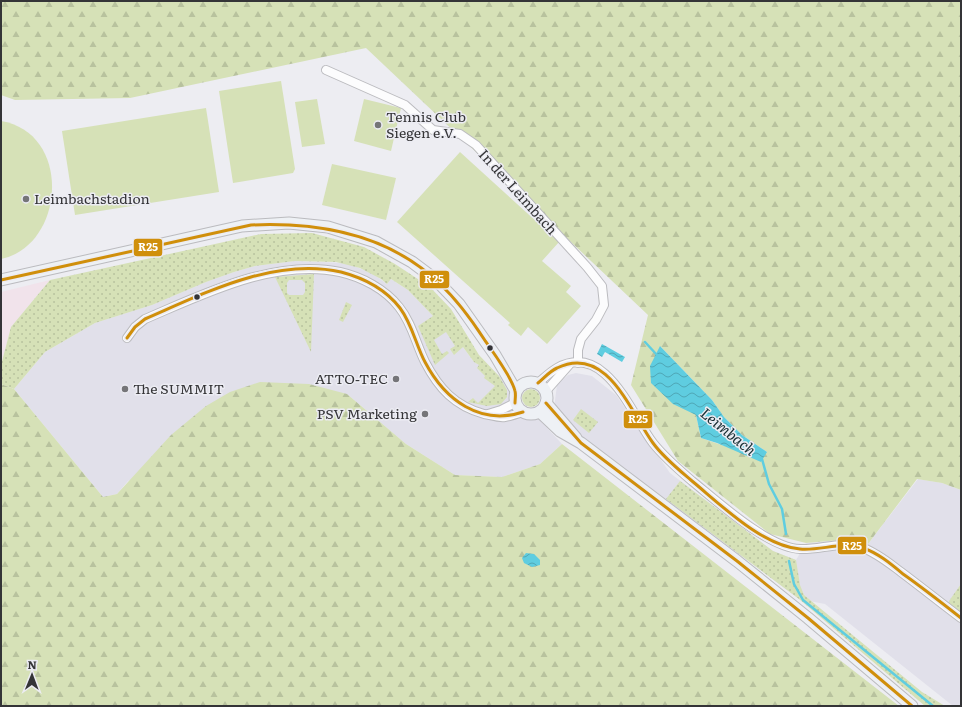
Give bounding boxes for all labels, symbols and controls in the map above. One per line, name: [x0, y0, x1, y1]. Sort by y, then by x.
place label: Tennis Club Siegen e.V.: [386, 106, 466, 142]
marker: Tennis Club Siegen e.V.: [373, 120, 383, 130]
street label: In der Leimbach: [475, 144, 563, 238]
place label: Leimbachstadion: [34, 188, 150, 208]
marker: Leimbachstadion: [21, 194, 31, 204]
line badge: R25: [133, 238, 163, 257]
text: R25: [138, 238, 158, 254]
line badge: R25: [419, 270, 450, 289]
text: R25: [424, 270, 444, 286]
unlabelled marker: [192, 292, 202, 302]
unlabelled marker: [485, 343, 495, 353]
place label: ATTO-TEC: [315, 368, 388, 388]
marker: ATTO-TEC: [391, 374, 401, 384]
place label: The SUMMIT: [133, 378, 224, 398]
marker: The SUMMIT: [120, 384, 130, 394]
water label: Leimbach: [696, 401, 762, 461]
place label: PSV Marketing: [317, 403, 417, 423]
marker: PSV Marketing: [420, 409, 430, 419]
line badge: R25: [623, 410, 653, 429]
text: R25: [628, 410, 648, 426]
line badge: R25: [837, 536, 867, 555]
text: R25: [842, 537, 862, 553]
north arrow: [12, 655, 52, 695]
text: N: [27, 656, 37, 672]

